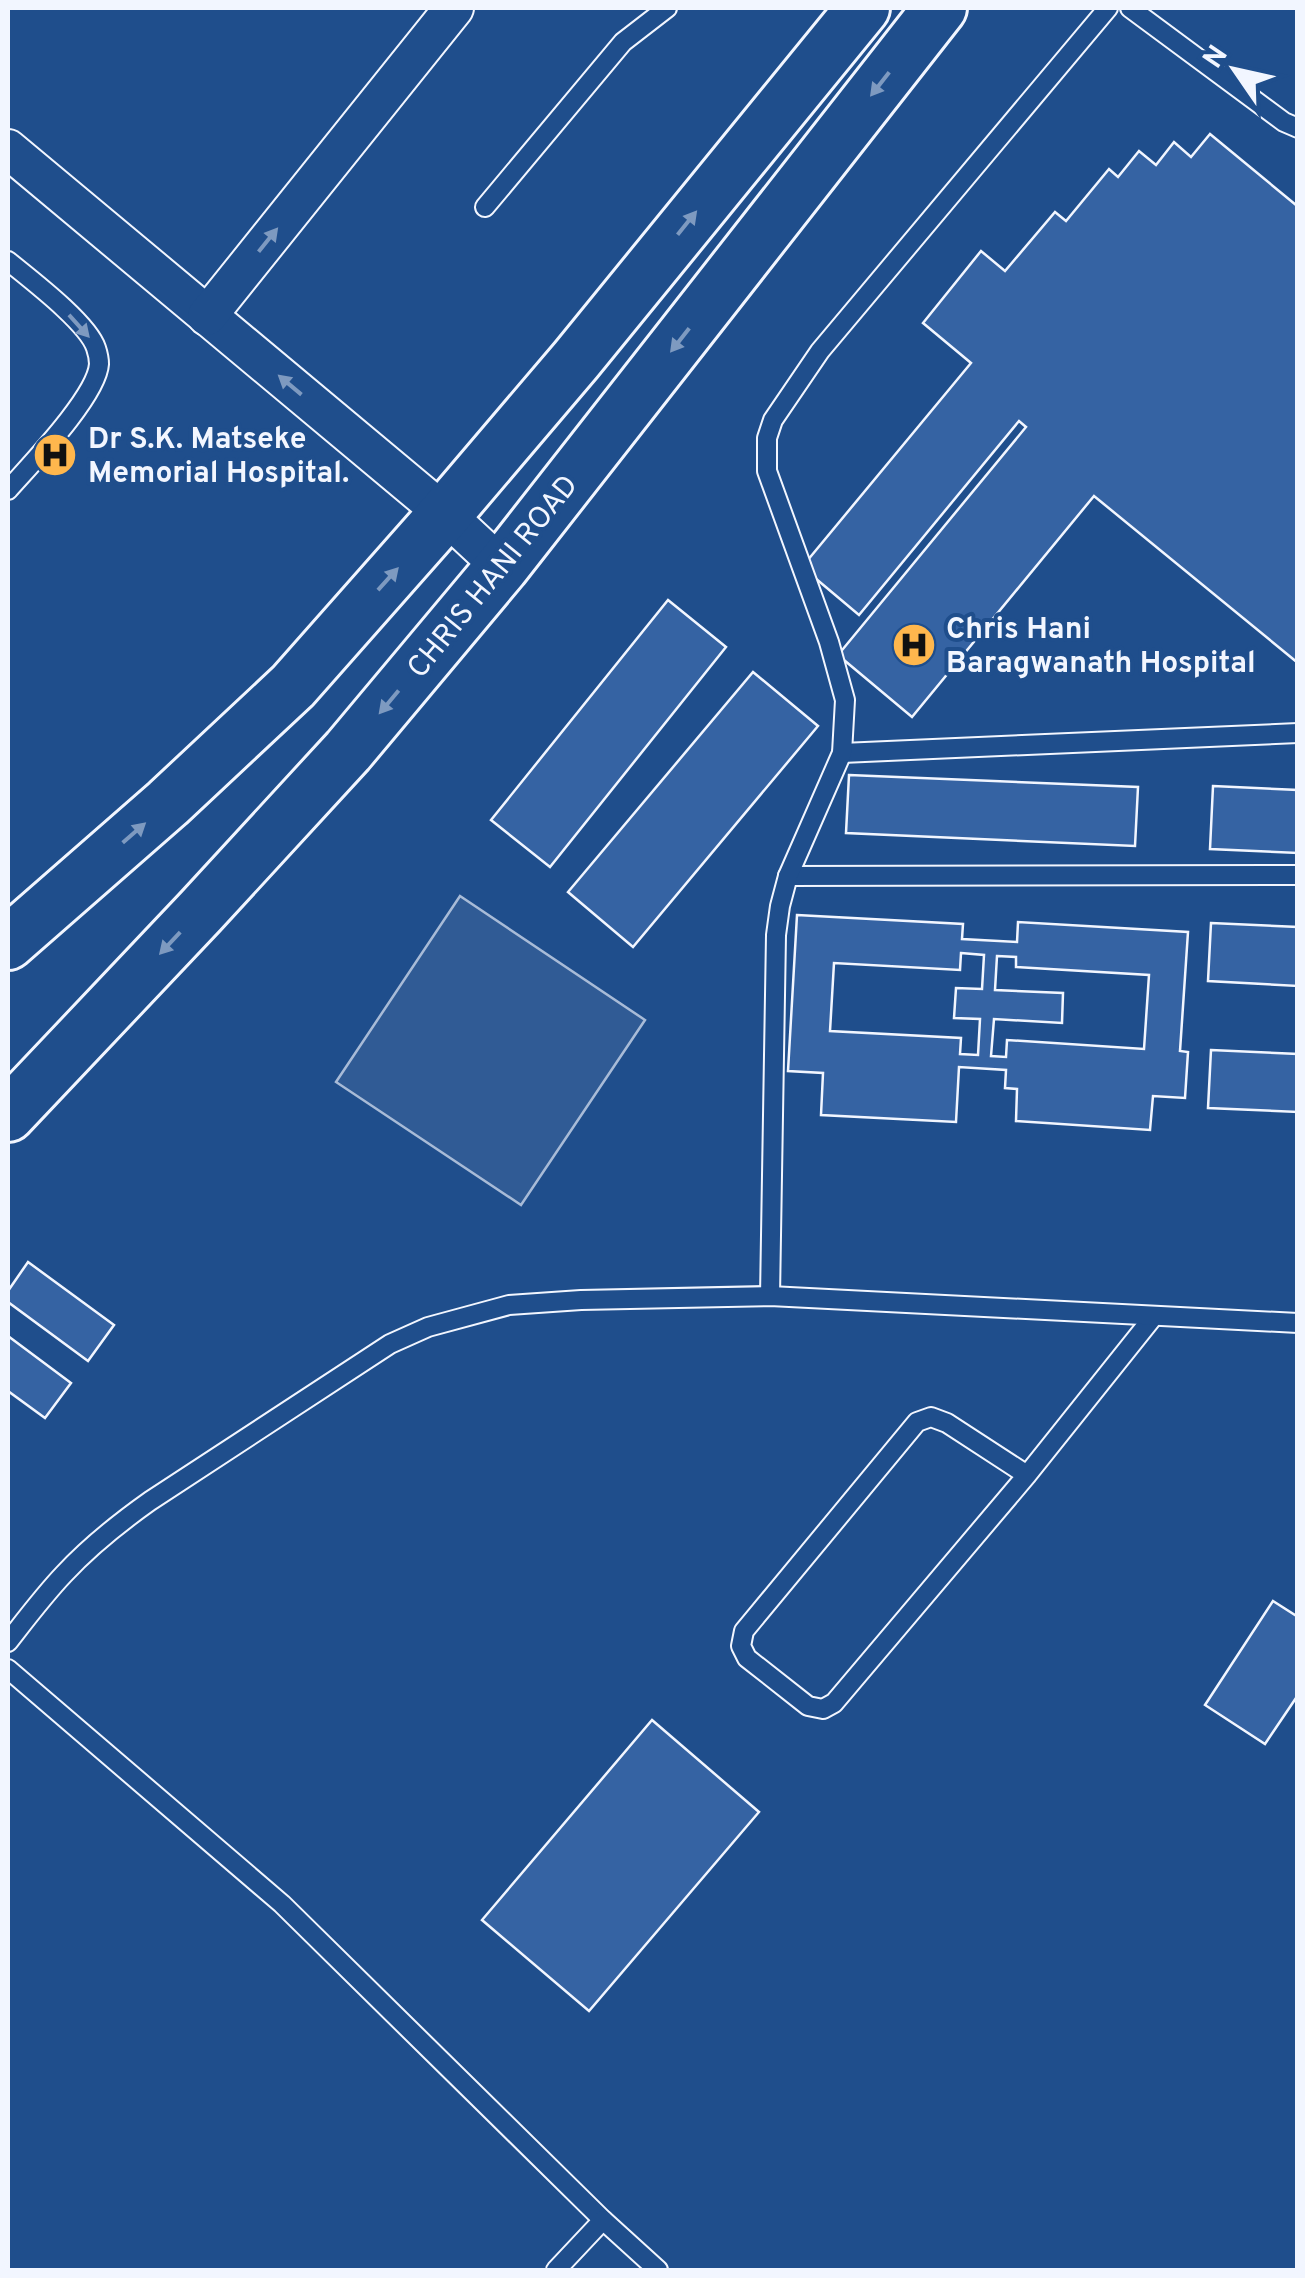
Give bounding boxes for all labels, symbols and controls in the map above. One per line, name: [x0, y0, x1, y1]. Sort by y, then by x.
north arrow: [1185, 20, 1285, 120]
text: N: [1196, 39, 1237, 76]
one-way arrow: [870, 71, 891, 97]
one-way arrow: [676, 210, 697, 235]
one-way arrow: [257, 227, 278, 253]
one-way arrow: [68, 313, 90, 338]
one-way arrow: [670, 327, 691, 353]
one-way arrow: [277, 375, 302, 396]
place label: Dr S.K. Matseke Memorial Hospital.: [88, 422, 349, 493]
hospital icon: Dr S.K. Matseke Memorial Hospital.: [32, 432, 78, 478]
street label: CHRIS HANI ROAD: [401, 468, 587, 687]
one-way arrow: [376, 567, 399, 591]
place label: Chris Hani Baragwanath Hospital: [946, 612, 1256, 683]
hospital icon: Chris Hani Baragwanath Hospital: [891, 622, 937, 668]
one-way arrow: [378, 690, 400, 715]
one-way arrow: [121, 822, 146, 844]
one-way arrow: [159, 931, 182, 955]

